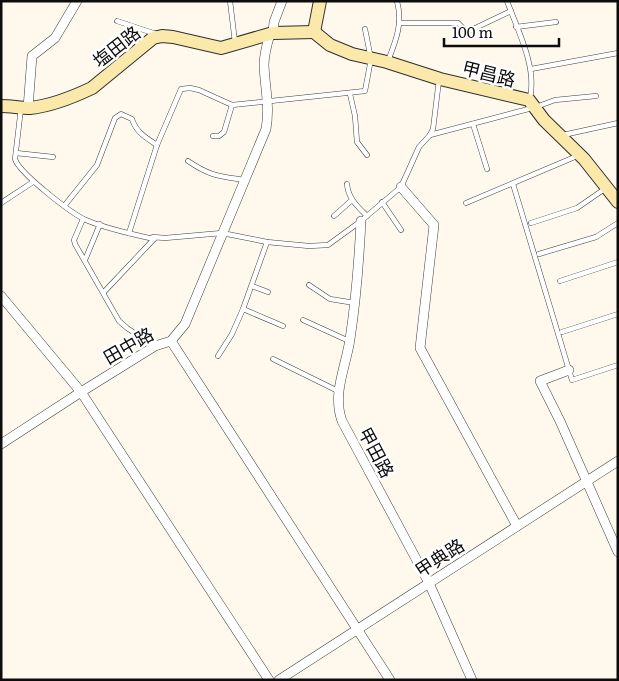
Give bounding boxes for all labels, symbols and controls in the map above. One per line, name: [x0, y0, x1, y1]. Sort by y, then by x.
scale bar: [444, 15, 559, 47]
street label: 塩田路: [86, 19, 146, 73]
text: 100 m: [452, 20, 493, 43]
street label: 甲昌路: [460, 53, 518, 93]
street label: 田中路: [98, 320, 158, 370]
street label: 甲田路: [352, 422, 402, 482]
street label: 甲典路: [409, 531, 469, 583]

